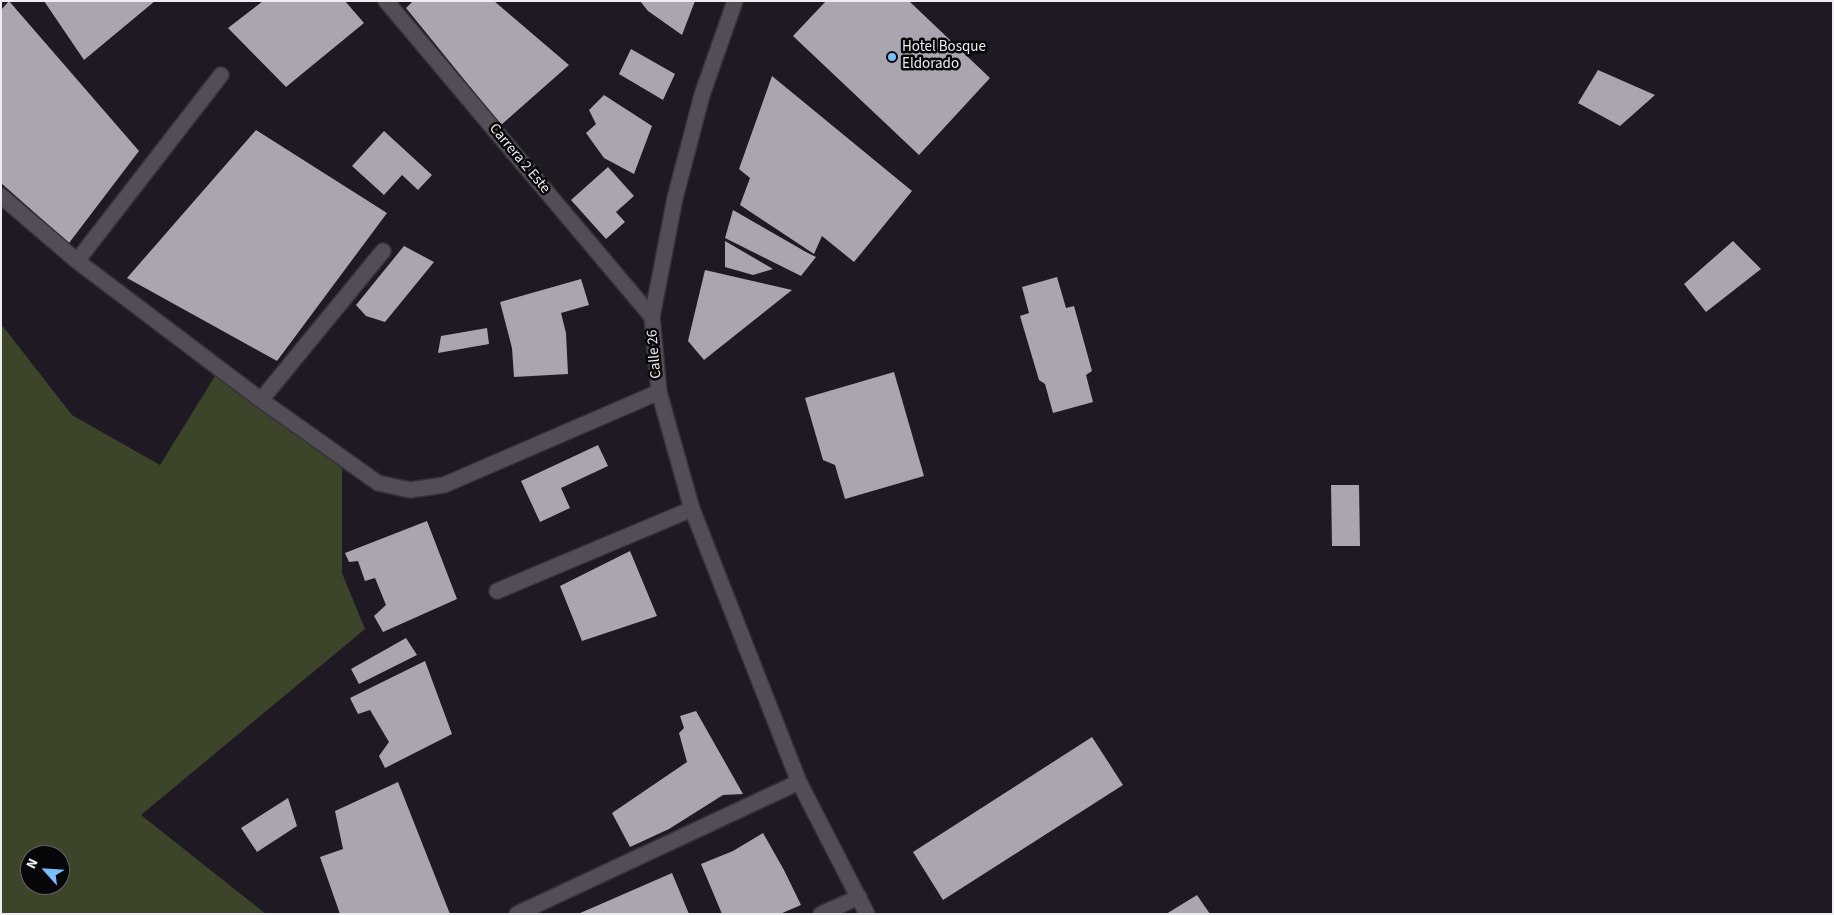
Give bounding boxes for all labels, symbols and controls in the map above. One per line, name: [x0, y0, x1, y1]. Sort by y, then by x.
place label: Hotel Bosque Eldorado: [902, 39, 986, 74]
marker: Hotel Bosque Eldorado: [886, 51, 898, 63]
street label: Carrera 2 Este: [485, 120, 553, 198]
street label: Calle 26: [644, 329, 666, 379]
north arrow: [20, 845, 70, 895]
text: N: [21, 855, 43, 872]

